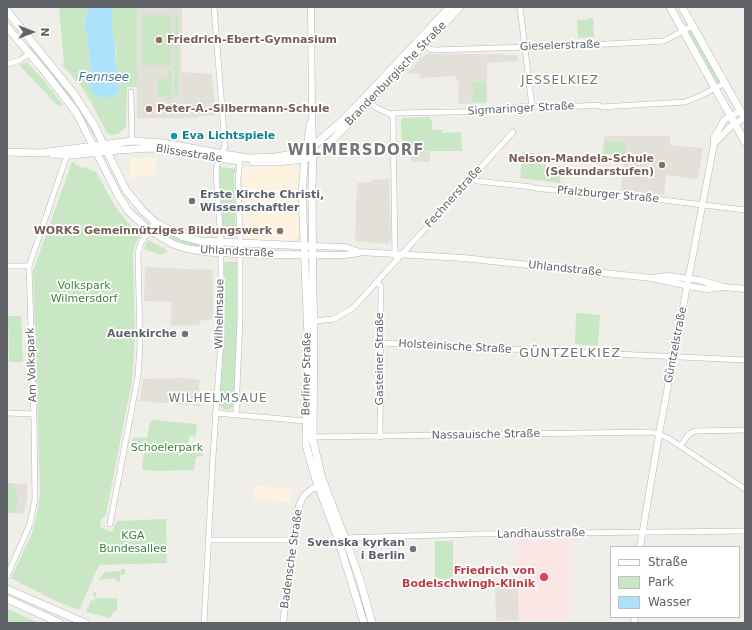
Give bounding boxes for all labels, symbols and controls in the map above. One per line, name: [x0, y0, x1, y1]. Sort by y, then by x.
north arrow: [12, 12, 52, 52]
street label: Brandenburgische Straße: [343, 19, 449, 129]
text: N: [38, 27, 51, 37]
place label: Friedrich-Ebert-Gymnasium: [167, 33, 337, 47]
marker: Friedrich-Ebert-Gymnasium: [154, 35, 164, 45]
street label: Gieselerstraße: [520, 38, 600, 54]
water label: Fennsee: [79, 71, 129, 85]
district label: JESSELKIEZ: [521, 74, 599, 88]
street label: Sigmaringer Straße: [467, 100, 575, 118]
place label: Peter-A.-Silbermann-Schule: [157, 102, 329, 116]
marker: Peter-A.-Silbermann-Schule: [144, 104, 154, 114]
place label: Eva Lichtspiele: [182, 129, 275, 143]
marker: Eva Lichtspiele: [169, 131, 179, 141]
street label: Blissestraße: [155, 142, 223, 166]
district label: WILMERSDORF: [287, 142, 425, 160]
place label: Nelson-Mandela-Schule (Sekundarstufen): [508, 152, 654, 178]
marker: Nelson-Mandela-Schule (Sekundarstufen): [657, 160, 667, 170]
street label: Fechnerstraße: [423, 163, 485, 231]
street label: Pfalzburger Straße: [556, 184, 660, 206]
place label: Erste Kirche Christi, Wissenschaftler: [200, 188, 324, 214]
marker: Erste Kirche Christi, Wissenschaftler: [187, 196, 197, 206]
place label: WORKS Gemeinnütziges Bildungswerk: [34, 224, 272, 238]
marker: WORKS Gemeinnütziges Bildungswerk: [275, 226, 285, 236]
street label: Uhlandstraße: [200, 243, 274, 261]
street label: Uhlandstraße: [528, 259, 602, 279]
park label: Volkspark Wilmersdorf: [51, 279, 117, 305]
street label: Wilhelmsaue: [213, 279, 227, 349]
street label: Güntzelstraße: [662, 306, 690, 384]
street label: Gasteiner Straße: [373, 312, 387, 406]
street label: Am Volkspark: [24, 327, 40, 403]
place label: Auenkirche: [107, 327, 177, 341]
marker: Auenkirche: [180, 329, 190, 339]
street label: Berliner Straße: [300, 332, 314, 416]
street label: Holsteinische Straße: [398, 337, 512, 357]
district label: GÜNTZELKIEZ: [519, 346, 621, 362]
district label: WILHELMSAUE: [168, 392, 268, 406]
street label: Nassauische Straße: [432, 427, 540, 443]
park label: Schoelerpark: [131, 441, 203, 455]
street label: Badensche Straße: [278, 508, 306, 610]
street label: Landhausstraße: [497, 527, 585, 541]
park label: KGA Bundesallee: [99, 529, 167, 555]
place label: Svenska kyrkan i Berlin: [307, 536, 405, 562]
marker: Svenska kyrkan i Berlin: [408, 544, 418, 554]
legend: [610, 546, 740, 618]
text: Straße: [648, 555, 688, 569]
place label: Friedrich von Bodelschwingh-Klinik: [402, 564, 535, 590]
marker: Friedrich von Bodelschwingh-Klinik: [538, 571, 550, 583]
text: Park: [648, 575, 674, 589]
text: Wasser: [648, 595, 691, 609]

